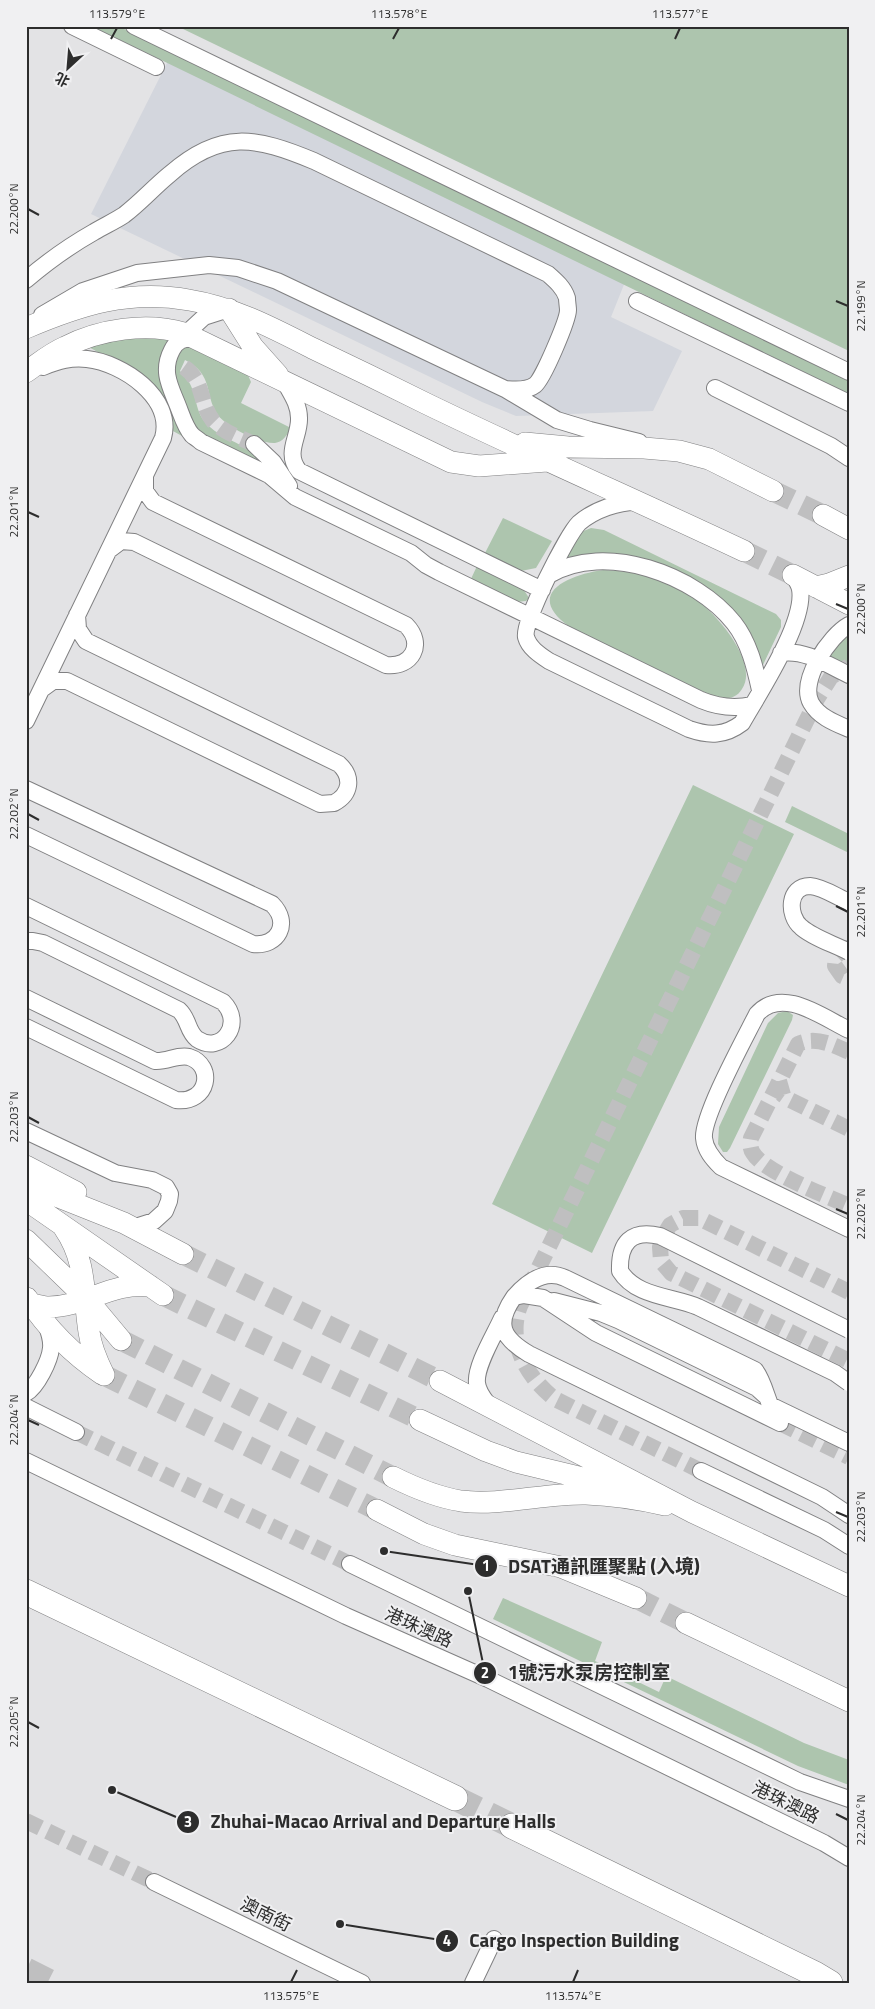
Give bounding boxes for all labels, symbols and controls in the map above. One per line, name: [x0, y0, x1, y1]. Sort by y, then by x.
text: 113.579°E: [89, 4, 145, 23]
text: 113.578°E: [371, 4, 427, 23]
text: 113.577°E: [652, 4, 708, 23]
north arrow: [42, 42, 92, 92]
text: 北: [51, 68, 73, 93]
text: 22.200°N: [4, 183, 23, 235]
text: 22.199°N: [851, 280, 870, 332]
text: 22.201°N: [4, 486, 23, 538]
text: 22.200°N: [851, 583, 870, 635]
text: 22.202°N: [4, 788, 23, 840]
text: 22.201°N: [851, 886, 870, 938]
text: 22.203°N: [4, 1091, 23, 1143]
text: 22.202°N: [851, 1188, 870, 1240]
text: 22.204°N: [4, 1394, 23, 1446]
text: 22.203°N: [851, 1491, 870, 1543]
callout: DSAT通訊匯聚點 (入境): [473, 1549, 710, 1583]
text: DSAT通訊匯聚點 (入境): [508, 1551, 700, 1580]
text: 1: [482, 1554, 490, 1577]
street label: 港珠澳路: [381, 1600, 457, 1654]
callout: 1號污水泵房控制室: [472, 1656, 680, 1690]
text: 1號污水泵房控制室: [508, 1657, 670, 1686]
text: 2: [481, 1661, 489, 1684]
text: 22.205°N: [4, 1696, 23, 1748]
street label: 港珠澳路: [748, 1774, 824, 1830]
text: 22.204°N: [851, 1794, 870, 1846]
callout: Zhuhai-Macao Arrival and Departure Halls: [176, 1805, 566, 1839]
text: Zhuhai-Macao Arrival and Departure Halls: [210, 1806, 556, 1835]
text: 3: [184, 1810, 192, 1833]
street label: 澳南街: [236, 1890, 296, 1938]
callout: Cargo Inspection Building: [434, 1924, 689, 1958]
text: Cargo Inspection Building: [469, 1925, 679, 1954]
text: 4: [443, 1929, 451, 1952]
text: 113.575°E: [263, 1986, 319, 2005]
text: 113.574°E: [545, 1986, 601, 2005]

